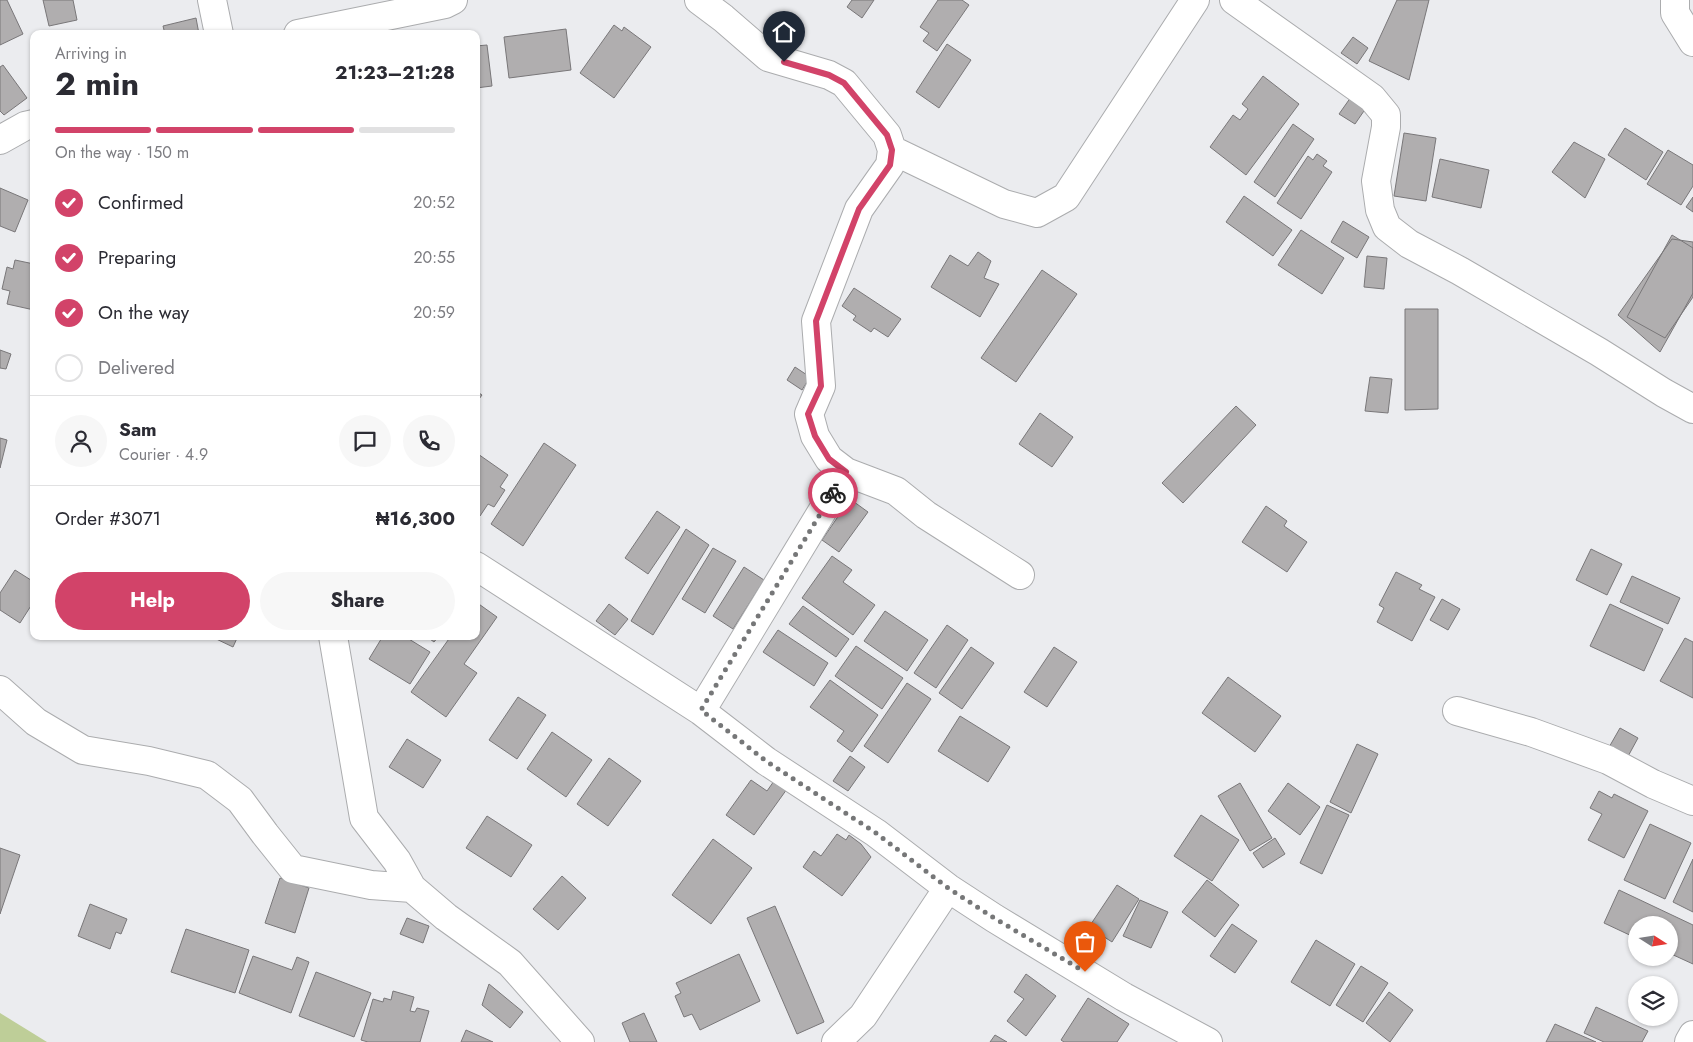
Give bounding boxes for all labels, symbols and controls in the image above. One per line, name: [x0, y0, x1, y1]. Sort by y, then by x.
pin: [763, 11, 805, 62]
icon: home: [770, 18, 798, 46]
text: Arriving in: [55, 42, 127, 65]
text: 21:23–21:28: [335, 59, 455, 86]
text: 2 min: [55, 61, 139, 107]
text: On the way · 150 m: [55, 141, 189, 164]
icon: check: [55, 189, 83, 217]
text: Confirmed: [98, 189, 184, 216]
text: 20:52: [413, 191, 455, 214]
icon: check: [55, 244, 83, 272]
text: Preparing: [98, 244, 176, 271]
text: 20:55: [413, 246, 455, 269]
icon: check: [55, 299, 83, 327]
text: On the way: [98, 299, 189, 326]
text: 20:59: [413, 301, 455, 324]
text: Delivered: [98, 354, 175, 381]
button: person: [55, 415, 107, 467]
button: chat: [339, 415, 391, 467]
button: phone: [403, 415, 455, 467]
text: Sam: [119, 416, 157, 443]
text: Courier · 4.9: [119, 443, 208, 466]
courier: [808, 468, 858, 518]
icon: bike: [819, 479, 847, 507]
text: Order #3071: [55, 505, 161, 532]
text: ₦16,300: [376, 505, 455, 532]
button: Help: [55, 572, 250, 630]
button: Share: [260, 572, 455, 630]
north arrow: [1628, 916, 1678, 966]
map controls: [1628, 916, 1678, 1026]
pin: [1064, 921, 1106, 972]
icon: bag: [1071, 928, 1099, 956]
button: layers: [1628, 976, 1678, 1026]

